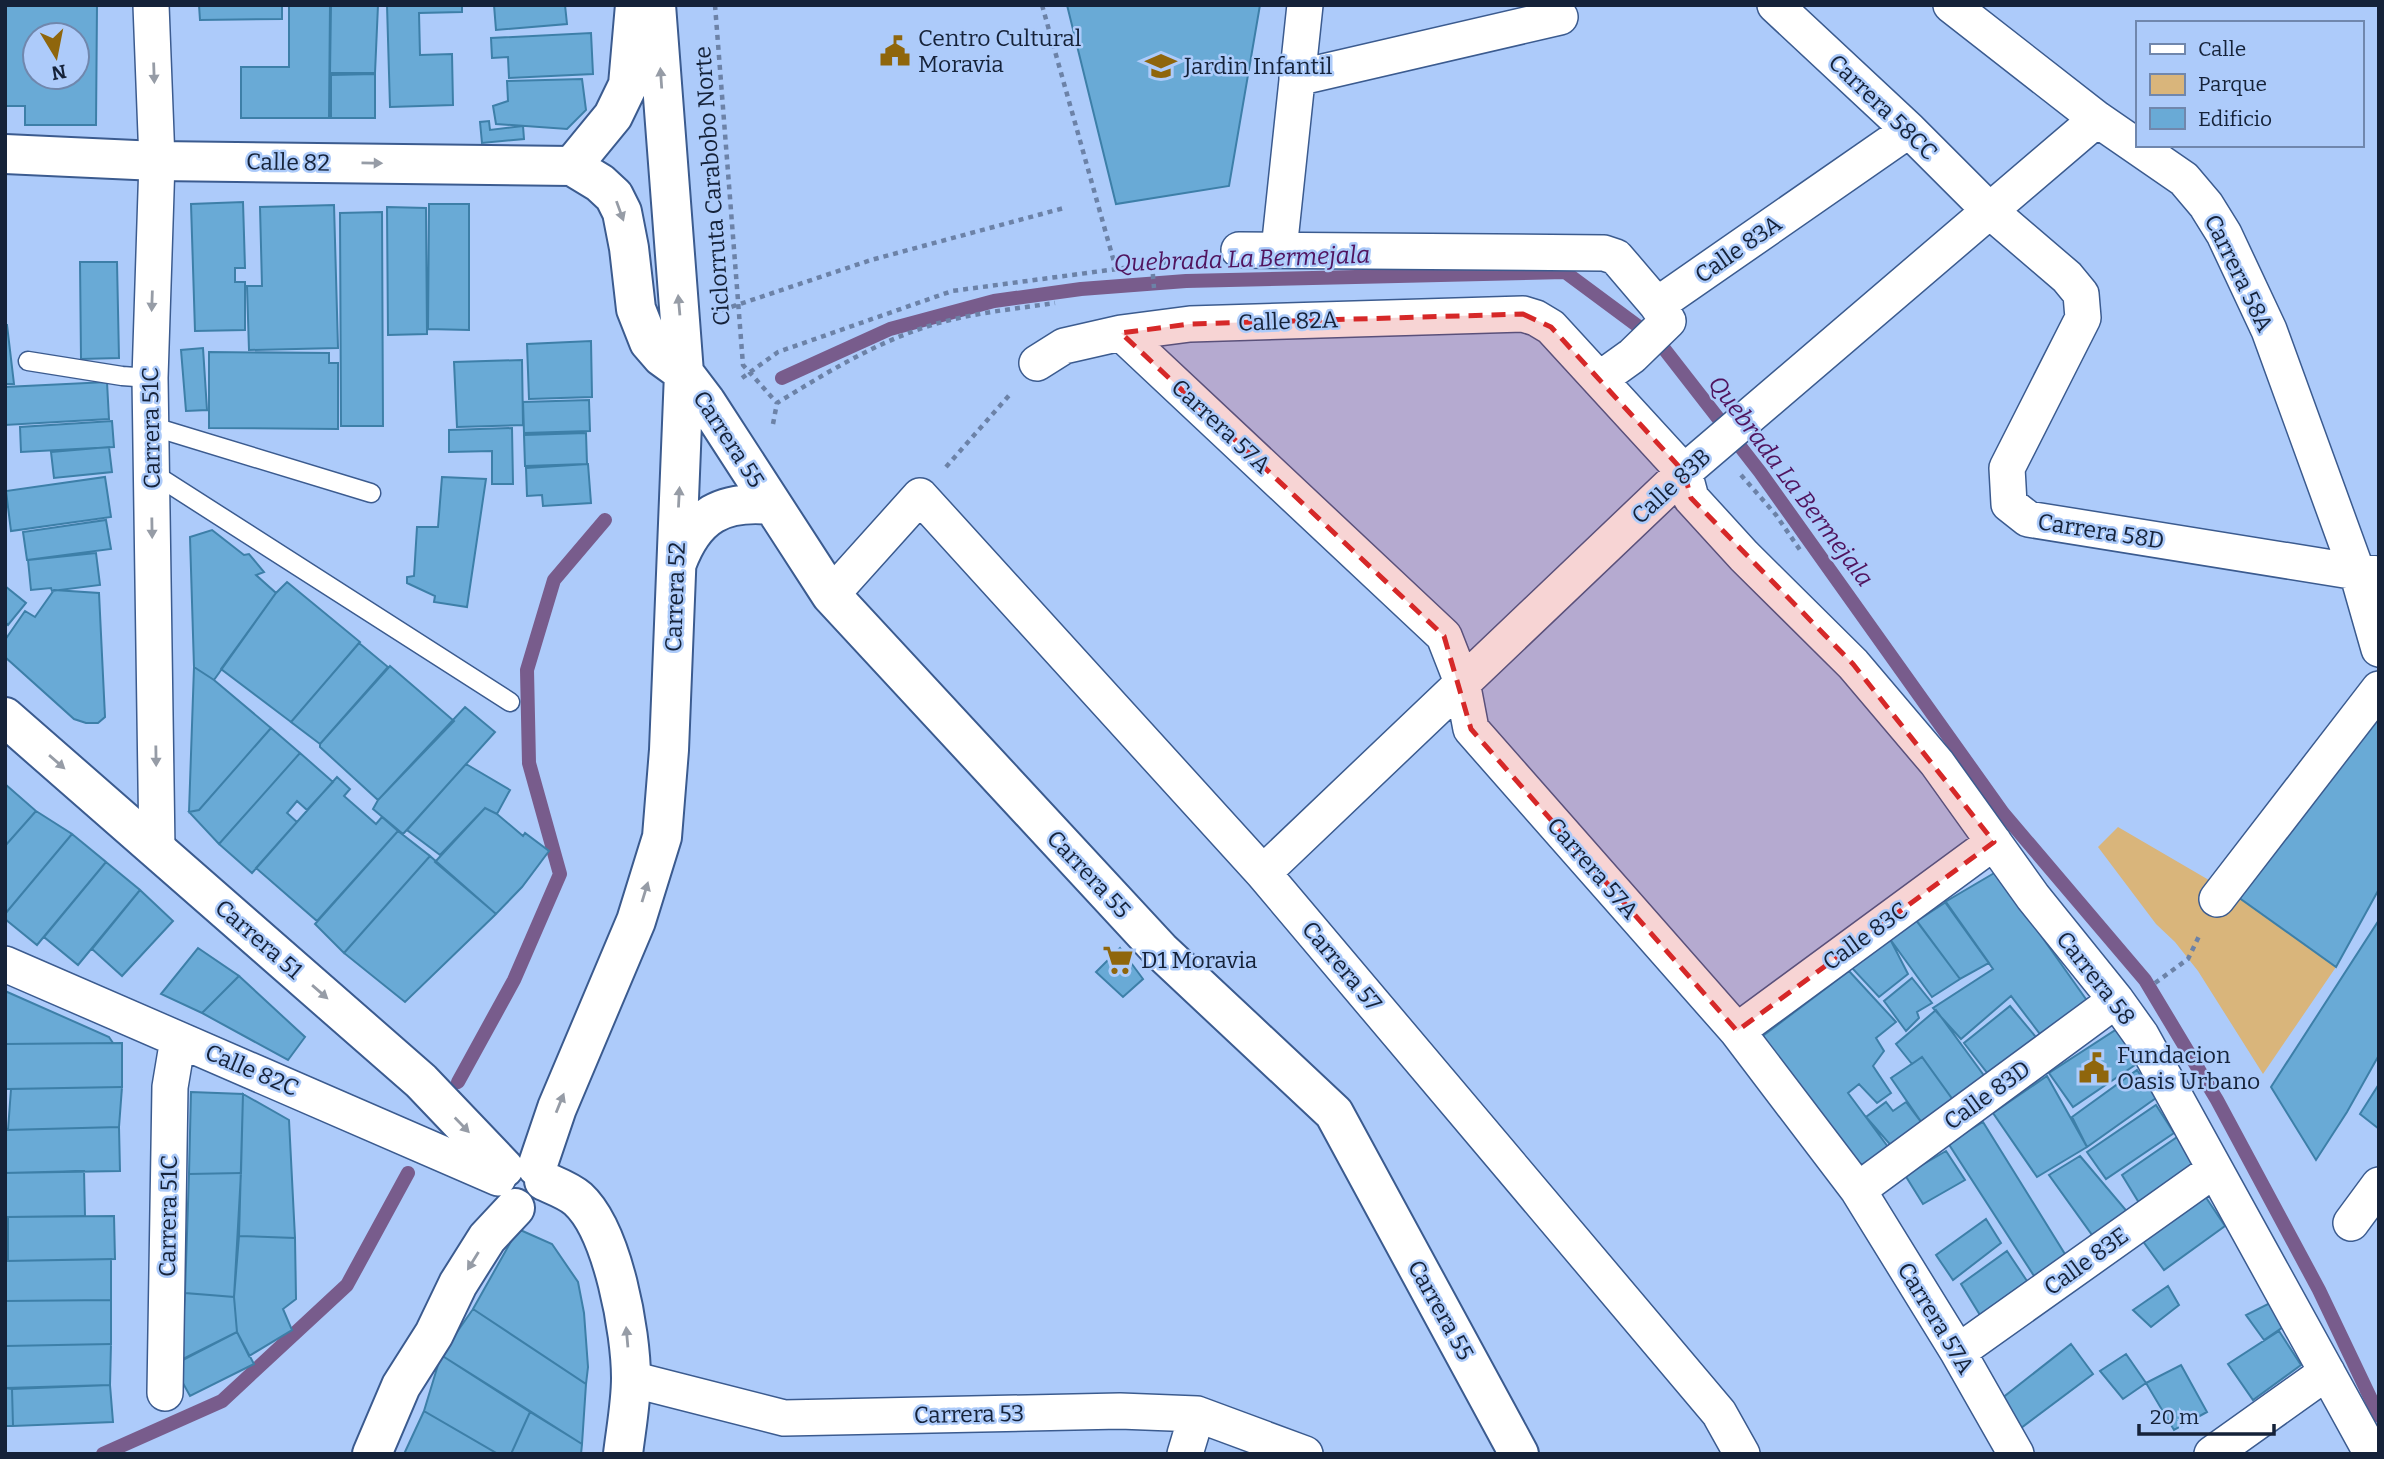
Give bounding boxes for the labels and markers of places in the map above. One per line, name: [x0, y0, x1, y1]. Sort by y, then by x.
place label: Centro Cultural Moravia: [918, 24, 1082, 78]
public building icon: Centro Cultural Moravia: [878, 34, 912, 68]
school or university icon: Jardin Infantil: [1144, 49, 1178, 83]
place label: Jardin Infantil: [1183, 52, 1333, 80]
supermarket icon: D1 Moravia: [1101, 943, 1135, 977]
place label: D1 Moravia: [1141, 946, 1258, 974]
place label: Fundacion Oasis Urbano: [2117, 1041, 2260, 1095]
public building icon: Fundacion Oasis Urbano: [2077, 1051, 2111, 1085]

